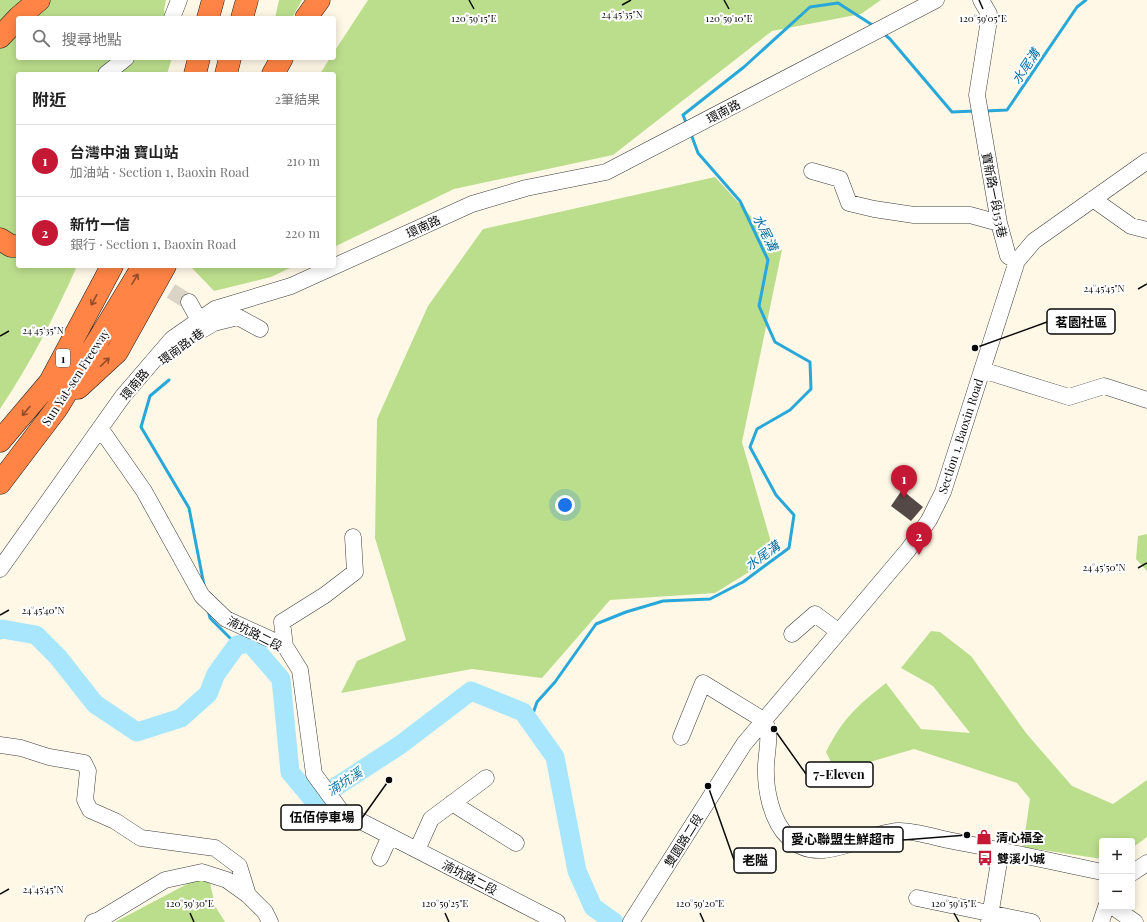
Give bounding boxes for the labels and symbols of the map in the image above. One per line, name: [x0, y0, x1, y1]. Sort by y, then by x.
text: 24°45'35"N: [601, 7, 643, 21]
text: 120°59'15"E: [451, 11, 497, 25]
text: 120°59'10"E: [705, 11, 753, 25]
text: 120°59'05"E: [959, 11, 1007, 25]
water label: 水尾溝: [1007, 43, 1044, 87]
street label: 環南路: [703, 95, 743, 127]
street label: 寶新路一段153巷: [979, 151, 1011, 239]
street label: 環南路: [403, 211, 443, 241]
water label: 水尾溝: [750, 211, 783, 255]
one-way arrow: [132, 273, 140, 285]
text: 24°45'45"N: [1083, 281, 1125, 295]
one-way arrow: [89, 294, 97, 306]
callout: 茗園社區: [1047, 309, 1115, 334]
text: 茗園社區: [1055, 313, 1107, 330]
text: 24°45'35"N: [22, 323, 64, 337]
street label: 環南路1巷: [155, 324, 207, 368]
street label: Sun Yat-sen Freeway: [38, 325, 112, 429]
road number: 1: [56, 349, 70, 367]
one-way arrow: [100, 358, 110, 367]
street label: 環南路: [116, 365, 152, 403]
street label: Section 1, Baoxin Road: [934, 376, 986, 496]
one-way arrow: [21, 405, 30, 416]
pin: 1: [891, 465, 917, 498]
your location: [555, 495, 575, 515]
pin: 2: [906, 522, 932, 555]
water label: 水尾溝: [741, 535, 784, 573]
text: 24°45'50"N: [1083, 560, 1125, 574]
text: 24°45'40"N: [22, 603, 64, 617]
street label: 湳坑路二段: [225, 612, 285, 654]
water label: 湳坑溪: [323, 762, 367, 799]
callout: 7-Eleven: [806, 762, 873, 787]
text: 7-Eleven: [813, 765, 865, 782]
callout: 伍佰停車場: [281, 805, 362, 830]
text: 伍佰停車場: [289, 808, 355, 825]
street label: 雙園路二段: [660, 810, 706, 870]
callout: 愛心聯盟生鮮超市: [783, 827, 903, 852]
shop icon: 清心福全: [975, 828, 993, 846]
place label: 清心福全: [996, 829, 1044, 845]
text: 愛心聯盟生鮮超市: [791, 830, 895, 847]
callout: 老隘: [734, 848, 776, 873]
bus stop icon: 雙溪小城: [976, 849, 994, 867]
place label: 雙溪小城: [997, 850, 1045, 866]
text: 老隘: [742, 851, 768, 868]
street label: 湳坑路二段: [440, 856, 500, 898]
text: 24°45'45"N: [22, 882, 64, 896]
text: 120°59'30"E: [166, 896, 214, 910]
text: 120°59'25"E: [422, 896, 468, 910]
text: 120°59'20"E: [676, 896, 724, 910]
text: 120°59'15"E: [931, 896, 977, 910]

